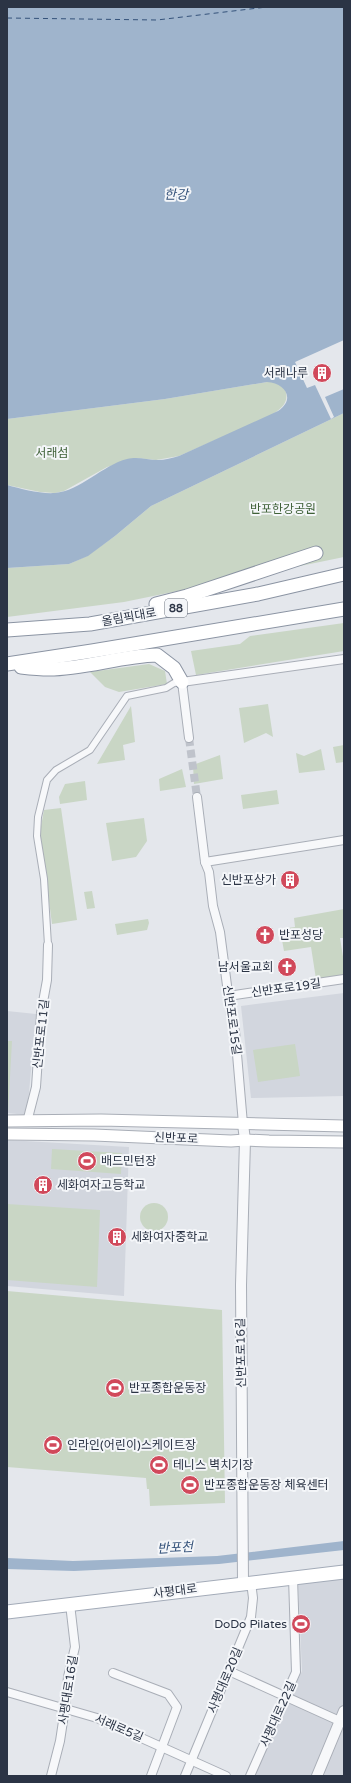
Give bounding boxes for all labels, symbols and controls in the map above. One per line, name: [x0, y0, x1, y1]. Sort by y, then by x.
water label: 한강: [164, 187, 190, 203]
building icon: 서래나루: [311, 362, 333, 384]
place label: 서래나루: [264, 366, 308, 380]
park label: 서래섬: [35, 446, 69, 460]
park label: 반포한강공원: [250, 502, 316, 516]
road number: 88: [165, 599, 187, 617]
street label: 올림픽대로: [101, 605, 157, 629]
building icon: 신반포상가: [279, 869, 301, 891]
place label: 신반포상가: [221, 873, 276, 887]
church icon: 반포성당: [254, 924, 276, 946]
place label: 반포성당: [279, 928, 323, 942]
church icon: 남서울교회: [276, 956, 298, 978]
place label: 남서울교회: [218, 960, 273, 974]
street label: 신반포로19길: [250, 976, 322, 1000]
street label: 신반포로15길: [220, 984, 244, 1056]
street label: 신반포로11길: [30, 998, 52, 1070]
street label: 신반포로: [154, 1130, 198, 1146]
sports icon: 배드민턴장: [76, 1150, 98, 1172]
place label: 배드민턴장: [101, 1154, 156, 1168]
building icon: 세화여자고등학교: [32, 1174, 54, 1196]
place label: 세화여자고등학교: [57, 1178, 145, 1192]
building icon: 세화여자중학교: [106, 1226, 128, 1248]
place label: 세화여자중학교: [131, 1230, 208, 1244]
street label: 신반포로16길: [233, 1318, 249, 1388]
sports icon: 반포종합운동장: [104, 1377, 126, 1399]
place label: 반포종합운동장: [129, 1381, 206, 1395]
sports icon: 인라인(어린이)스케이트장: [42, 1434, 64, 1456]
place label: 인라인(어린이)스케이트장: [67, 1438, 196, 1452]
sports icon: 테니스 벽치기장: [148, 1454, 170, 1476]
place label: 테니스 벽치기장: [173, 1458, 253, 1472]
sports icon: 반포종합운동장 체육센터: [179, 1474, 201, 1496]
place label: 반포종합운동장 체육센터: [204, 1478, 329, 1492]
water label: 반포천: [157, 1539, 194, 1557]
street label: 사평대로: [152, 1581, 198, 1601]
sports icon: DoDo Pilates: [290, 1613, 312, 1635]
place label: DoDo Pilates: [214, 1617, 287, 1631]
street label: 사평대로20길: [205, 1645, 245, 1715]
street label: 사평대로16길: [56, 1654, 80, 1726]
street label: 사평대로22길: [257, 1679, 299, 1749]
street label: 서래로5길: [92, 1711, 146, 1745]

